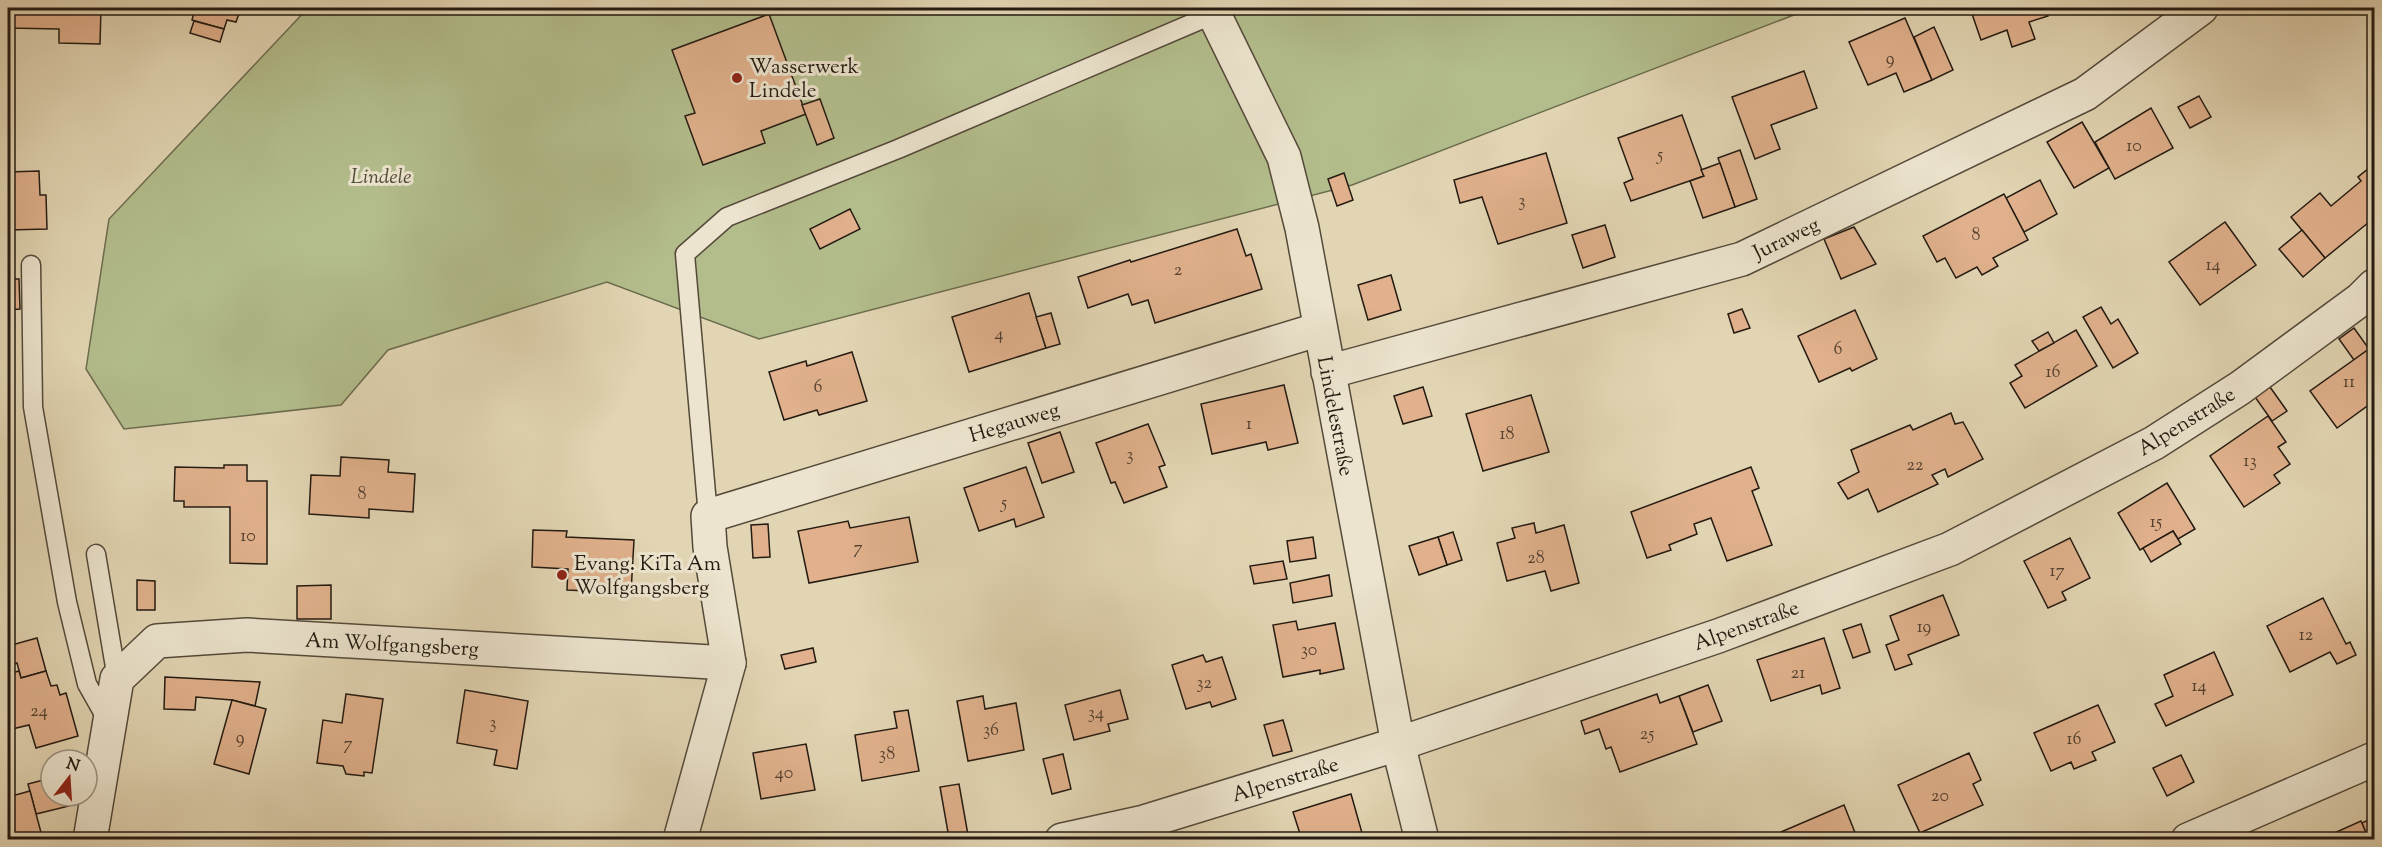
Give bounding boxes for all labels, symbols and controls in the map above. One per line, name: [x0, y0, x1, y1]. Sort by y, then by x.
house number: 9: [1886, 47, 1895, 73]
place label: Wasserwerk Lindele: [749, 53, 860, 107]
marker: Wasserwerk Lindele: [730, 71, 744, 85]
house number: 10: [2126, 134, 2142, 160]
house number: 5: [1656, 143, 1663, 169]
park label: Lindele: [351, 163, 411, 193]
house number: 3: [1518, 189, 1526, 215]
street label: Juraweg: [1748, 211, 1825, 269]
house number: 8: [1972, 223, 1981, 249]
house number: 14: [2205, 253, 2221, 279]
house number: 2: [1174, 258, 1183, 284]
house number: 4: [994, 322, 1004, 348]
house number: 6: [1834, 337, 1843, 363]
street label: Lindelestraße: [1308, 354, 1360, 479]
house number: 16: [2045, 360, 2061, 386]
house number: 11: [2343, 370, 2355, 396]
house number: 6: [814, 375, 823, 401]
street label: Alpenstraße: [2132, 381, 2242, 465]
street label: Hegauweg: [966, 396, 1064, 452]
house number: 1: [1246, 412, 1252, 438]
house number: 18: [1499, 422, 1515, 448]
house number: 3: [1126, 443, 1134, 469]
house number: 13: [2243, 449, 2257, 475]
house number: 22: [1907, 453, 1924, 479]
house number: 8: [358, 482, 367, 508]
house number: 5: [1000, 491, 1007, 517]
house number: 15: [2150, 510, 2162, 536]
house number: 10: [240, 524, 256, 550]
house number: 7: [853, 536, 863, 562]
house number: 28: [1527, 546, 1545, 572]
place label: Evang. KiTa Am Wolfgangsberg: [574, 550, 721, 604]
house number: 17: [2049, 559, 2065, 585]
marker: Evang. KiTa Am Wolfgangsberg: [555, 568, 569, 582]
street label: Alpenstraße: [1690, 594, 1804, 660]
house number: 19: [1917, 615, 1932, 641]
house number: 12: [2299, 623, 2314, 649]
street label: Am Wolfgangsberg: [304, 626, 480, 666]
house number: 30: [1301, 638, 1317, 664]
house number: 21: [1791, 661, 1805, 687]
house number: 32: [1196, 671, 1212, 697]
house number: 14: [2191, 674, 2207, 700]
house number: 24: [30, 699, 48, 725]
house number: 34: [1088, 701, 1104, 727]
house number: 3: [489, 711, 497, 737]
house number: 36: [983, 718, 999, 744]
house number: 25: [1640, 722, 1654, 748]
house number: 9: [236, 726, 245, 752]
house number: 16: [2066, 727, 2082, 753]
house number: 7: [343, 732, 353, 758]
house number: 38: [879, 742, 895, 768]
north arrow: [39, 748, 99, 808]
street label: Alpenstraße: [1228, 750, 1343, 811]
text: N: [63, 753, 82, 779]
house number: 40: [775, 761, 793, 787]
house number: 20: [1931, 784, 1949, 810]

